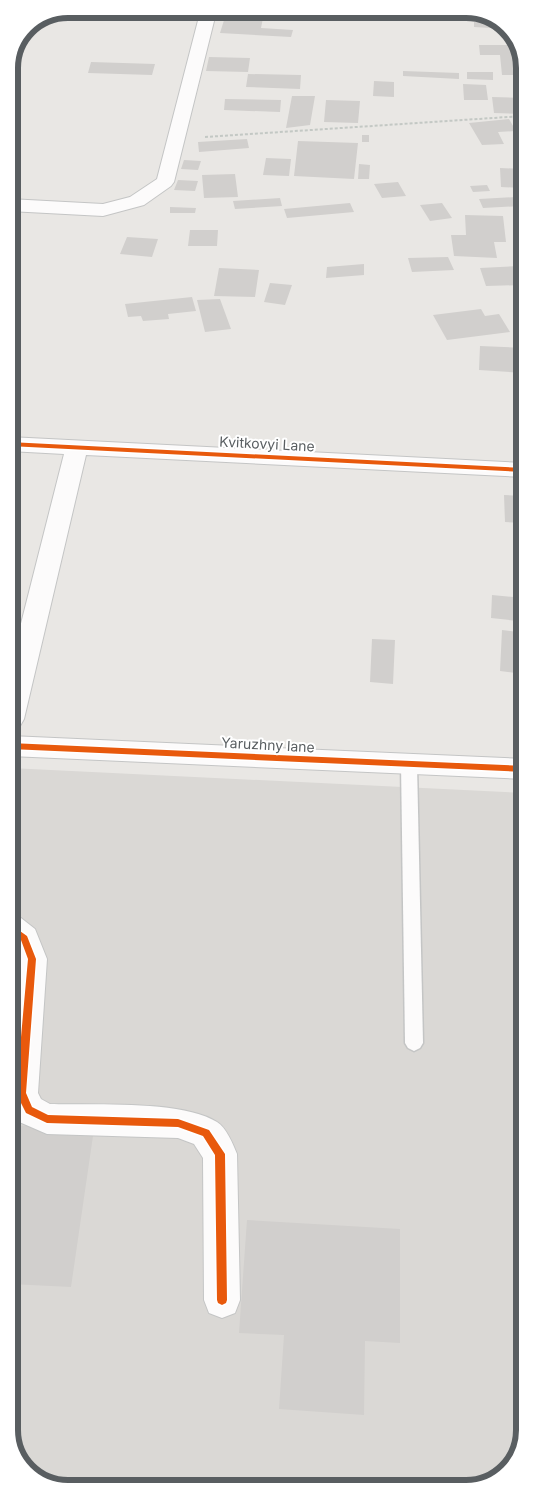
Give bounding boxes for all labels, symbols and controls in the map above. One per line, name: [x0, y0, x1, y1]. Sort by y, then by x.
street label: Kvitkovyi Lane: [219, 433, 315, 454]
street label: Yaruzhny lane: [221, 734, 315, 755]

